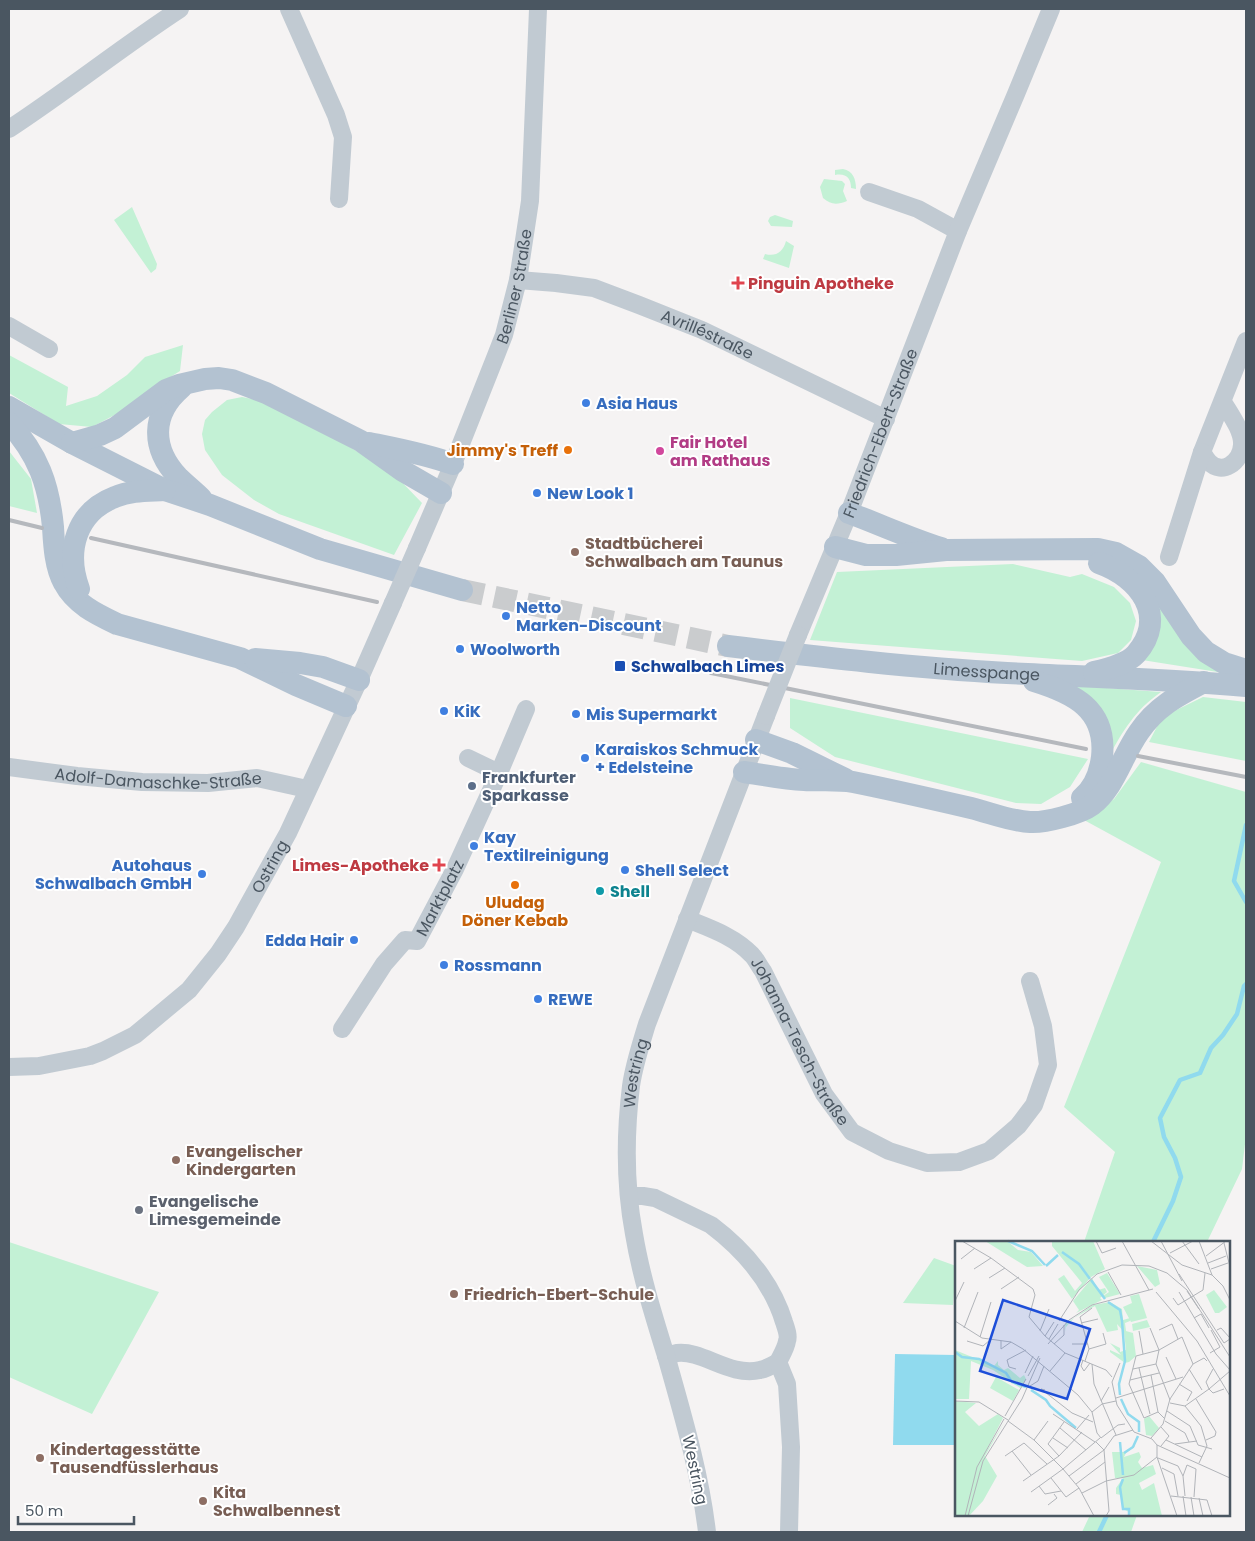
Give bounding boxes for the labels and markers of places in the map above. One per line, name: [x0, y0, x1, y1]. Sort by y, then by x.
place label: Pinguin Apotheke: [748, 272, 894, 295]
marker: Pinguin Apotheke: [732, 277, 744, 289]
place label: Asia Haus: [596, 392, 678, 415]
marker: Asia Haus: [580, 397, 592, 409]
place label: Fair Hotel am Rathaus: [670, 431, 770, 472]
place label: Jimmy's Treff: [446, 439, 558, 462]
marker: Jimmy's Treff: [562, 444, 574, 456]
marker: Fair Hotel am Rathaus: [654, 445, 666, 457]
place label: New Look 1: [547, 482, 633, 505]
marker: New Look 1: [531, 487, 543, 499]
place label: Stadtbücherei Schwalbach am Taunus: [585, 532, 783, 573]
marker: Stadtbücherei Schwalbach am Taunus: [569, 546, 581, 558]
place label: Netto Marken-Discount: [516, 596, 661, 637]
marker: Netto Marken-Discount: [500, 610, 512, 622]
place label: Woolworth: [470, 638, 560, 661]
marker: Woolworth: [454, 643, 466, 655]
place label: Schwalbach Limes: [631, 655, 784, 678]
marker: Schwalbach Limes: [613, 659, 627, 673]
place label: KiK: [454, 700, 481, 723]
place label: Mis Supermarkt: [586, 703, 717, 726]
marker: KiK: [438, 705, 450, 717]
marker: Mis Supermarkt: [570, 708, 582, 720]
place label: Karaiskos Schmuck + Edelsteine: [595, 738, 758, 779]
marker: Karaiskos Schmuck + Edelsteine: [579, 752, 591, 764]
place label: Frankfurter Sparkasse: [482, 766, 576, 807]
marker: Frankfurter Sparkasse: [466, 780, 478, 792]
place label: Kay Textilreinigung: [484, 826, 609, 867]
marker: Kay Textilreinigung: [468, 840, 480, 852]
place label: Autohaus Schwalbach GmbH: [35, 854, 192, 895]
place label: Limes-Apotheke: [292, 854, 429, 877]
marker: Limes-Apotheke: [433, 859, 445, 871]
place label: Shell Select: [635, 859, 729, 882]
marker: Shell Select: [619, 864, 631, 876]
marker: Autohaus Schwalbach GmbH: [196, 868, 208, 880]
marker: Uludag Döner Kebab: [509, 879, 521, 891]
place label: Shell: [610, 880, 650, 903]
marker: Shell: [594, 885, 606, 897]
place label: Uludag Döner Kebab: [462, 891, 568, 932]
place label: Edda Hair: [265, 929, 344, 952]
marker: Edda Hair: [348, 934, 360, 946]
place label: Rossmann: [454, 954, 542, 977]
marker: Rossmann: [438, 959, 450, 971]
place label: REWE: [548, 988, 593, 1011]
marker: REWE: [532, 993, 544, 1005]
place label: Evangelischer Kindergarten: [186, 1140, 303, 1181]
marker: Evangelischer Kindergarten: [170, 1154, 182, 1166]
place label: Evangelische Limesgemeinde: [149, 1190, 281, 1231]
marker: Evangelische Limesgemeinde: [133, 1204, 145, 1216]
place label: Friedrich-Ebert-Schule: [464, 1283, 654, 1306]
marker: Friedrich-Ebert-Schule: [448, 1288, 460, 1300]
place label: Kindertagesstätte Tausendfüsslerhaus: [50, 1438, 219, 1479]
marker: Kindertagesstätte Tausendfüsslerhaus: [34, 1452, 46, 1464]
place label: Kita Schwalbennest: [213, 1481, 340, 1522]
marker: Kita Schwalbennest: [197, 1495, 209, 1507]

